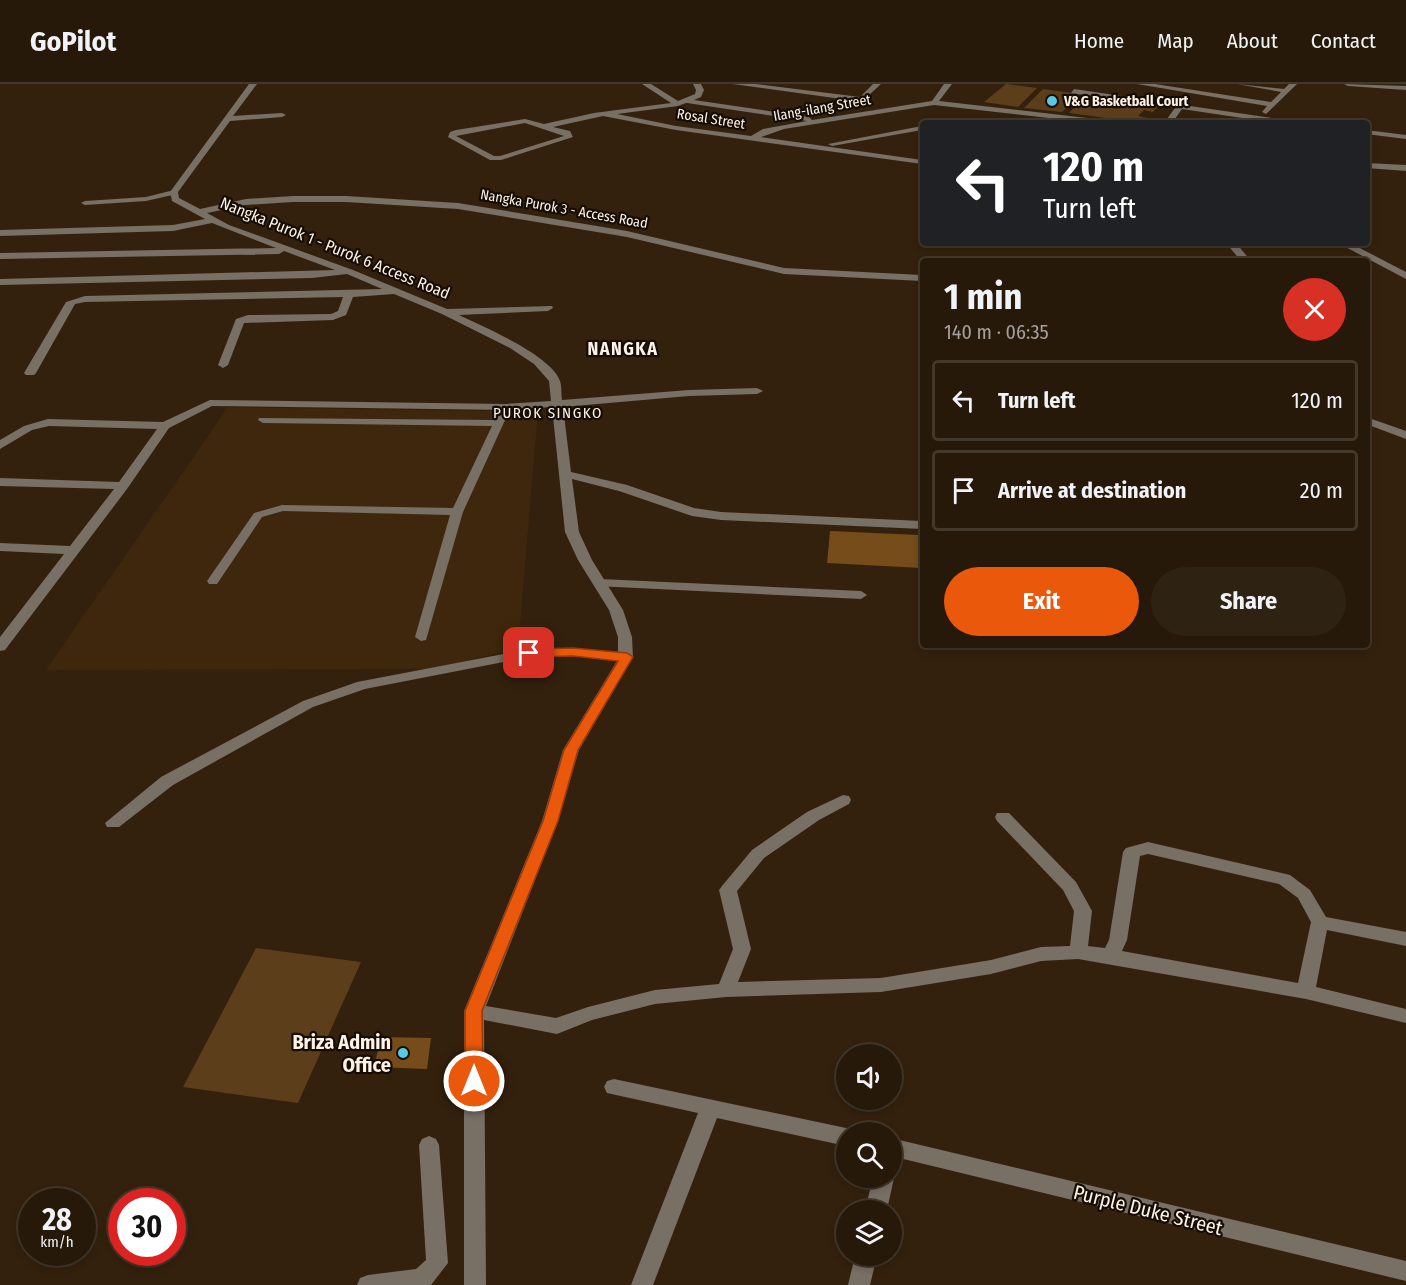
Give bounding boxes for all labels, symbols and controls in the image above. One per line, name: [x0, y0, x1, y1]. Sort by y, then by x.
text: GoPilot: [30, 25, 116, 58]
text: Home: [1074, 28, 1124, 54]
text: Map: [1157, 28, 1194, 54]
text: About: [1227, 28, 1278, 54]
text: Contact: [1311, 28, 1376, 54]
street label: Ilang-ilang Street: [772, 91, 873, 125]
place label: V&G Basketball Court: [1063, 93, 1190, 110]
marker: V&G Basketball Court: [1045, 94, 1059, 108]
street label: Rosal Street: [676, 105, 747, 133]
text: 120 m: [1043, 142, 1144, 192]
icon: left: [944, 144, 1022, 222]
street label: Nangka Purok 3 - Access Road: [479, 186, 649, 232]
street label: Nangka Purok 1 - Purok 6 Access Road: [218, 193, 452, 303]
text: Turn left: [1043, 193, 1136, 225]
text: 1 min: [944, 275, 1022, 319]
button: close: [1283, 278, 1346, 341]
text: 140 m · 06:35: [944, 320, 1049, 344]
district label: NANGKA: [587, 338, 659, 360]
icon: left: [947, 384, 980, 417]
text: Turn left: [998, 387, 1076, 414]
text: 120 m: [1291, 387, 1343, 414]
district label: PUROK SINGKO: [493, 404, 603, 422]
icon: arrive: [947, 474, 980, 507]
text: Arrive at destination: [998, 477, 1186, 504]
text: 20 m: [1300, 477, 1343, 504]
button: Exit: [944, 567, 1139, 636]
button: Share: [1151, 567, 1346, 636]
pin: [503, 627, 554, 678]
icon: arrive: [512, 636, 545, 669]
place label: Briza Admin Office: [292, 1030, 391, 1077]
map controls: [836, 1044, 902, 1266]
button: sound: [836, 1044, 902, 1110]
marker: Briza Admin Office: [396, 1046, 410, 1060]
position arrow: [442, 1049, 506, 1113]
button: search: [836, 1122, 902, 1188]
street label: Purple Duke Street: [1071, 1180, 1225, 1240]
speed limit sign: 30: [108, 1188, 186, 1266]
button: layers: [836, 1200, 902, 1266]
text: 28: [42, 1202, 72, 1238]
text: km/h: [40, 1233, 74, 1251]

